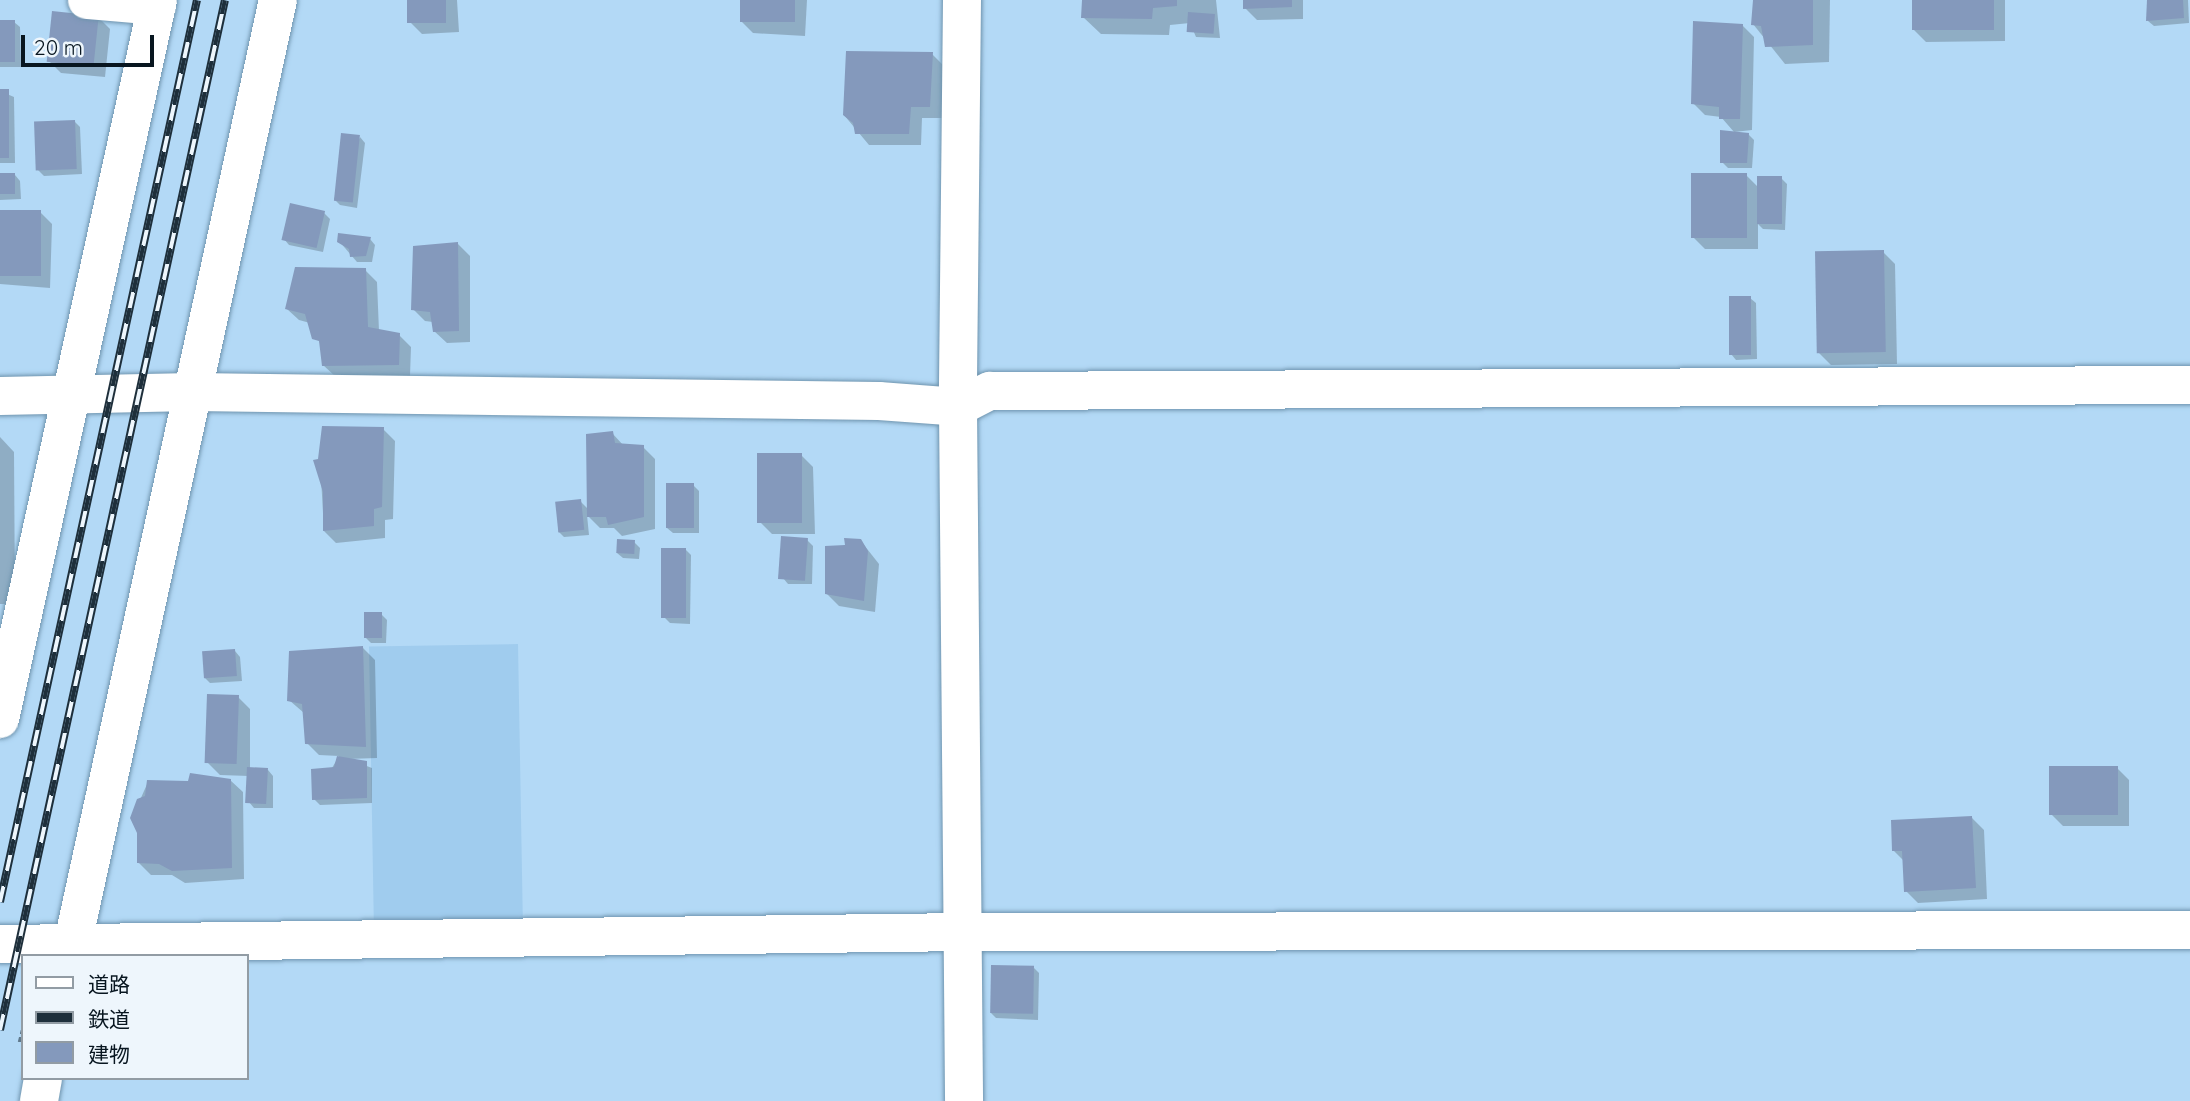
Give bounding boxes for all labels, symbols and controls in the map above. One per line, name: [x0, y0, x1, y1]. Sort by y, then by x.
scale bar: [24, 21, 158, 65]
text: 20 m: [34, 34, 83, 60]
legend: [21, 954, 248, 1080]
text: 道路: [88, 971, 130, 997]
text: 鉄道: [88, 1006, 130, 1032]
text: 建物: [88, 1041, 130, 1067]

